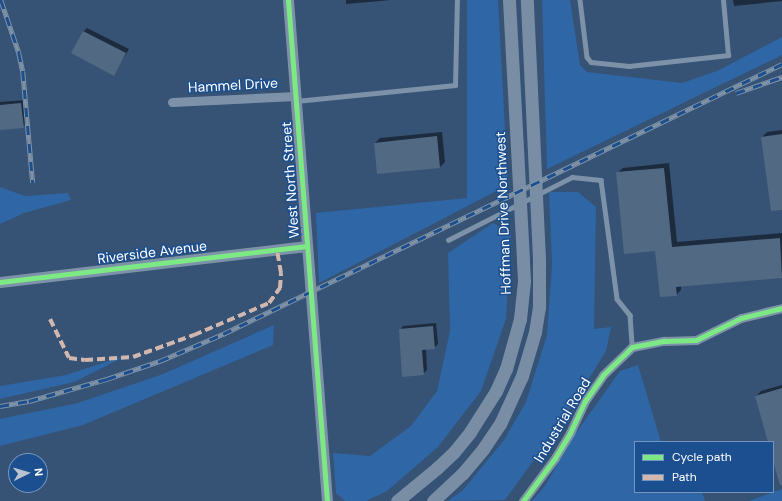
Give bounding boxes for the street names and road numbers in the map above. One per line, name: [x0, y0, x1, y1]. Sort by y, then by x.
street label: Hammel Drive: [188, 74, 278, 96]
street label: West North Street: [278, 121, 302, 239]
street label: Hoffman Drive Northwest: [492, 131, 514, 295]
street label: Riverside Avenue: [96, 237, 208, 267]
street label: Industrial Road: [530, 375, 594, 465]

